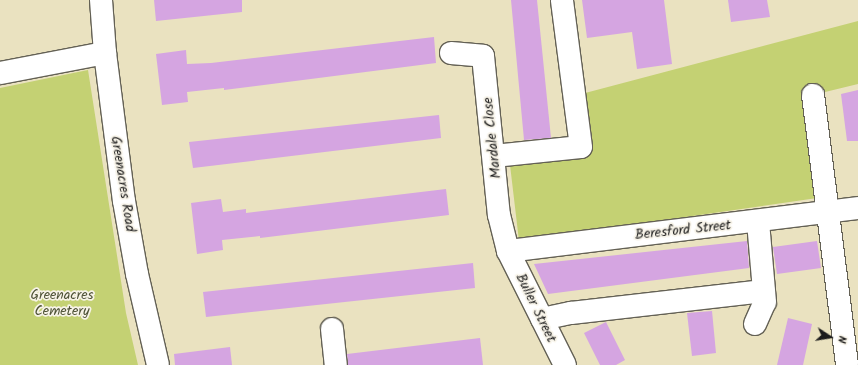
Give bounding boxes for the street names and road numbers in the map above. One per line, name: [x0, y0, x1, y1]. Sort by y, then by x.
street label: Mardale Close: [479, 97, 505, 179]
street label: Greenacres Road: [107, 135, 139, 233]
street label: Beresford Street: [634, 217, 732, 243]
street label: Buller Street: [512, 271, 560, 345]

